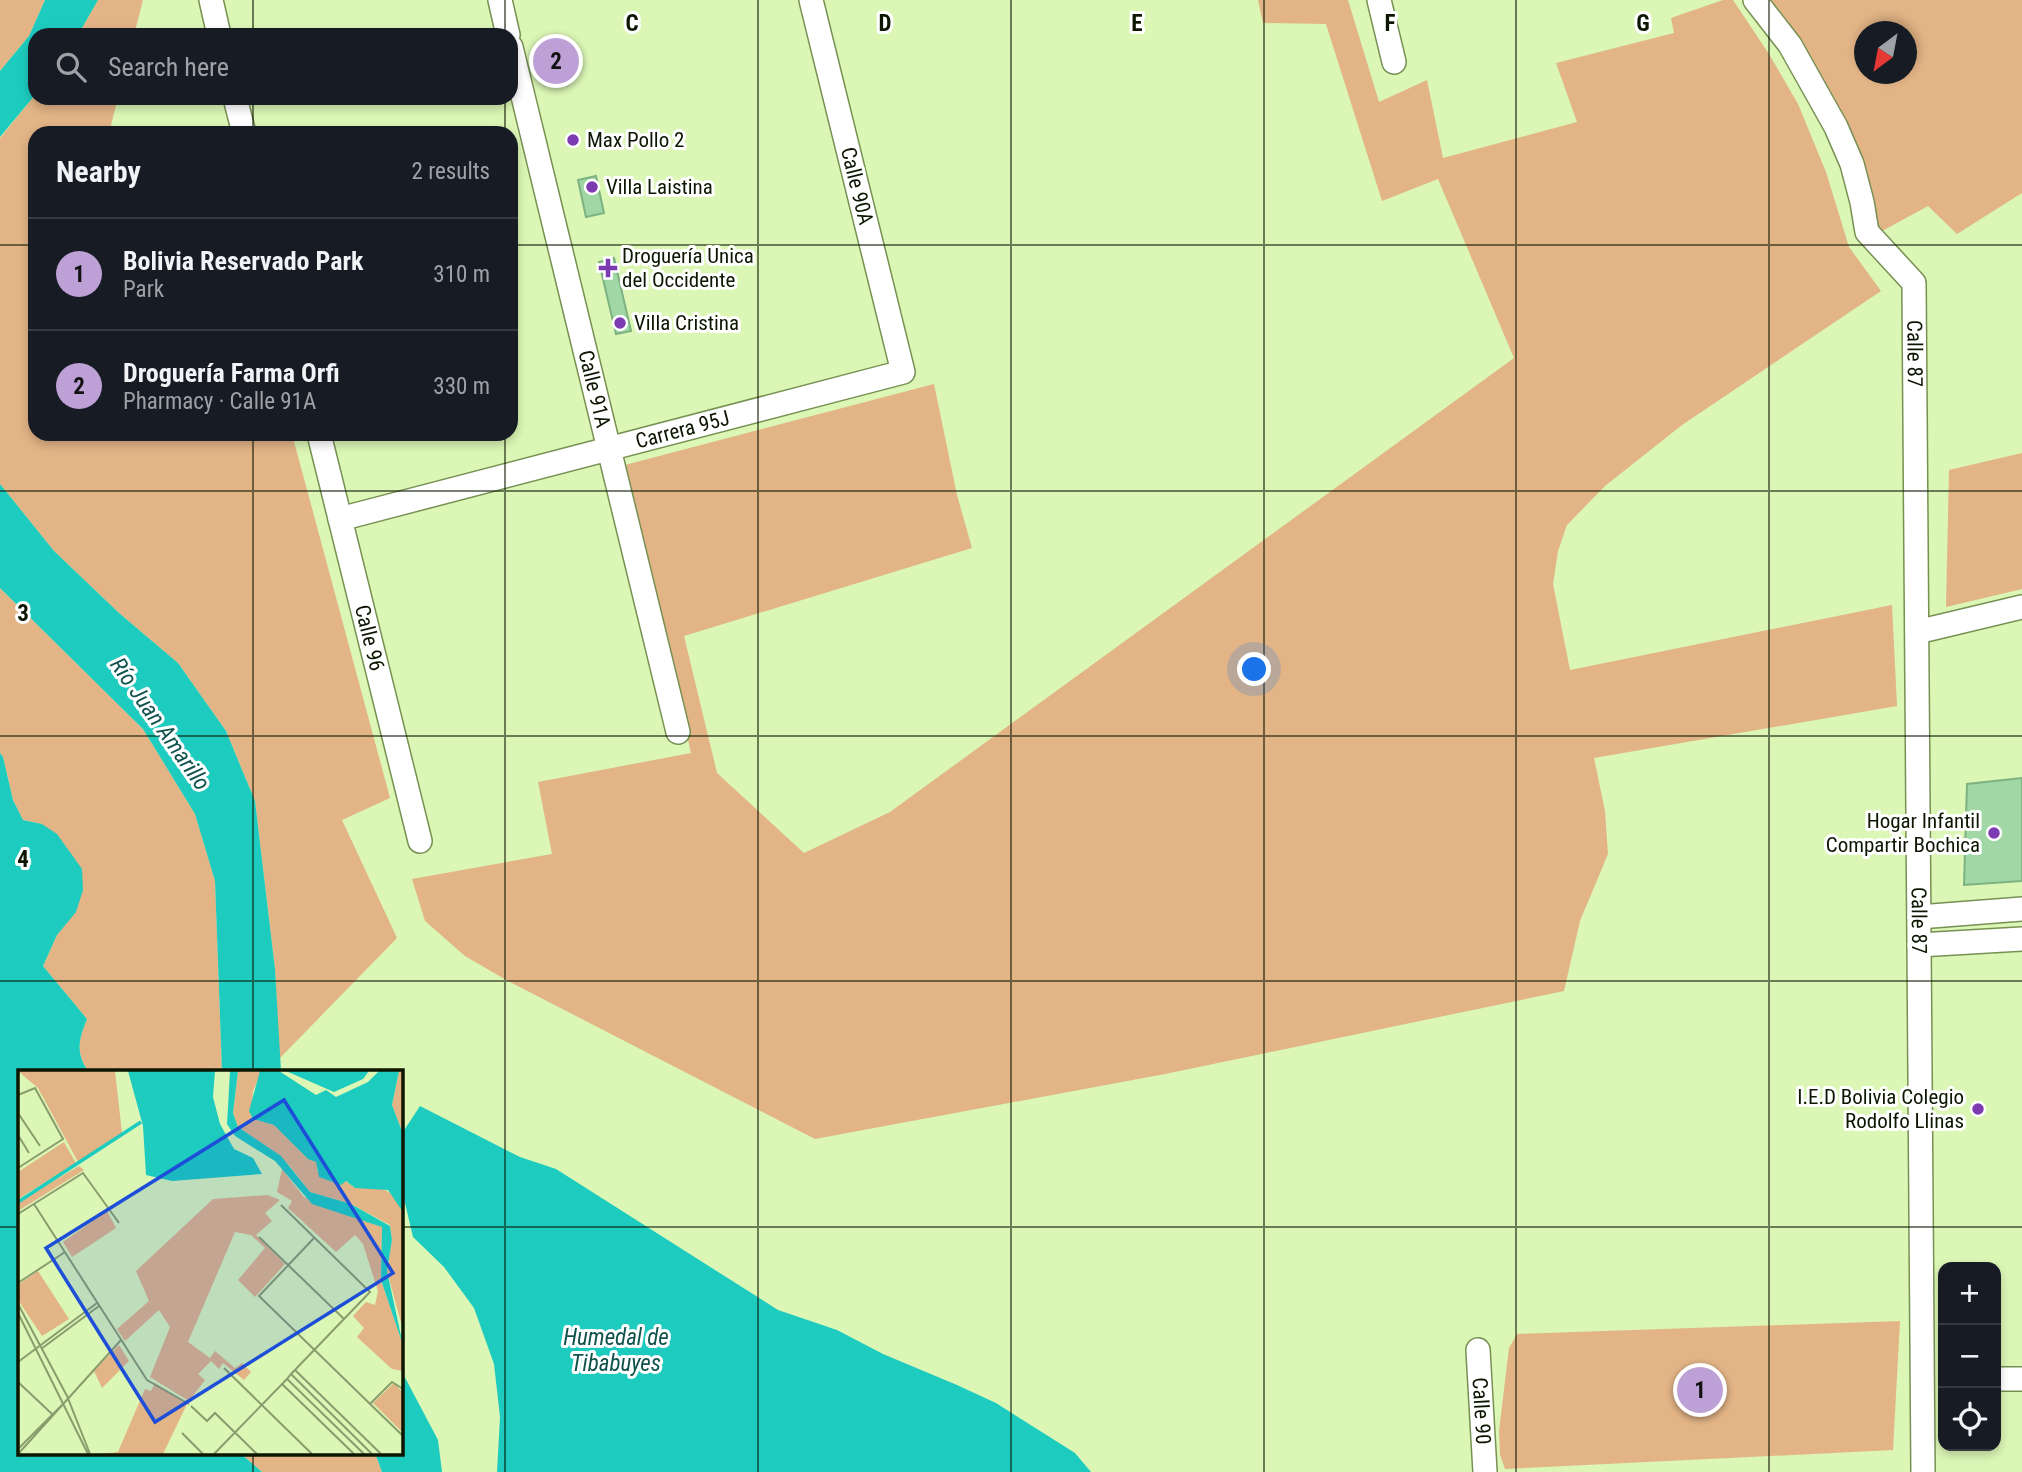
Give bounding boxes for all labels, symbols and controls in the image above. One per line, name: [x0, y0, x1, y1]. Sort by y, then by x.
text: C: [625, 10, 639, 37]
text: D: [879, 10, 892, 37]
text: E: [1131, 10, 1143, 37]
text: F: [1385, 10, 1396, 37]
text: G: [1636, 10, 1650, 37]
north arrow: [1854, 21, 1917, 84]
search box: [28, 28, 518, 105]
pin: 2: [533, 35, 579, 87]
icon: search: [52, 48, 90, 86]
text: Search here: [108, 52, 229, 82]
place label: Max Pollo 2: [587, 128, 684, 152]
marker: Max Pollo 2: [565, 132, 581, 148]
street label: Calle 90A: [836, 145, 878, 227]
text: Nearby: [56, 154, 141, 189]
text: 2 results: [412, 158, 490, 185]
place label: Villa Laistina: [606, 175, 713, 199]
marker: Villa Laistina: [584, 179, 600, 195]
place label: Droguería Unica del Occidente: [622, 244, 754, 292]
text: Bolivia Reservado Park: [123, 246, 363, 276]
marker: Droguería Unica del Occidente: [600, 260, 616, 276]
text: 1: [73, 261, 85, 288]
text: 310 m: [433, 261, 490, 288]
text: Park: [123, 276, 164, 303]
place label: Villa Cristina: [634, 311, 739, 335]
marker: Villa Cristina: [612, 315, 628, 331]
street label: Calle 87: [1902, 320, 1927, 387]
street label: Calle 91A: [573, 348, 615, 430]
text: Droguería Farma Orfi: [123, 358, 340, 388]
text: 2: [73, 373, 85, 400]
text: 330 m: [433, 373, 490, 400]
text: Pharmacy · Calle 91A: [123, 388, 316, 415]
street label: Carrera 95J: [633, 406, 732, 453]
text: 3: [17, 600, 29, 627]
street label: Calle 96: [350, 602, 389, 673]
your location: [1237, 652, 1271, 686]
water label: Río Juan Amarillo: [104, 653, 216, 795]
place label: Hogar Infantil Compartir Bochica: [1826, 809, 1980, 857]
marker: Hogar Infantil Compartir Bochica: [1986, 825, 2002, 841]
text: 4: [17, 846, 29, 873]
street label: Calle 87: [1907, 887, 1931, 954]
inset map: [18, 1070, 402, 1454]
place label: I.E.D Bolivia Colegio Rodolfo Llinas: [1797, 1085, 1964, 1133]
marker: I.E.D Bolivia Colegio Rodolfo Llinas: [1970, 1101, 1986, 1117]
map controls: [1938, 1262, 2001, 1451]
button: +: [1938, 1262, 2001, 1325]
water label: Humedal de Tibabuyes: [563, 1324, 669, 1377]
button: −: [1938, 1325, 2001, 1388]
pin: 1: [1677, 1364, 1723, 1416]
street label: Calle 90: [1468, 1377, 1495, 1445]
button: locate: [1938, 1388, 2001, 1451]

